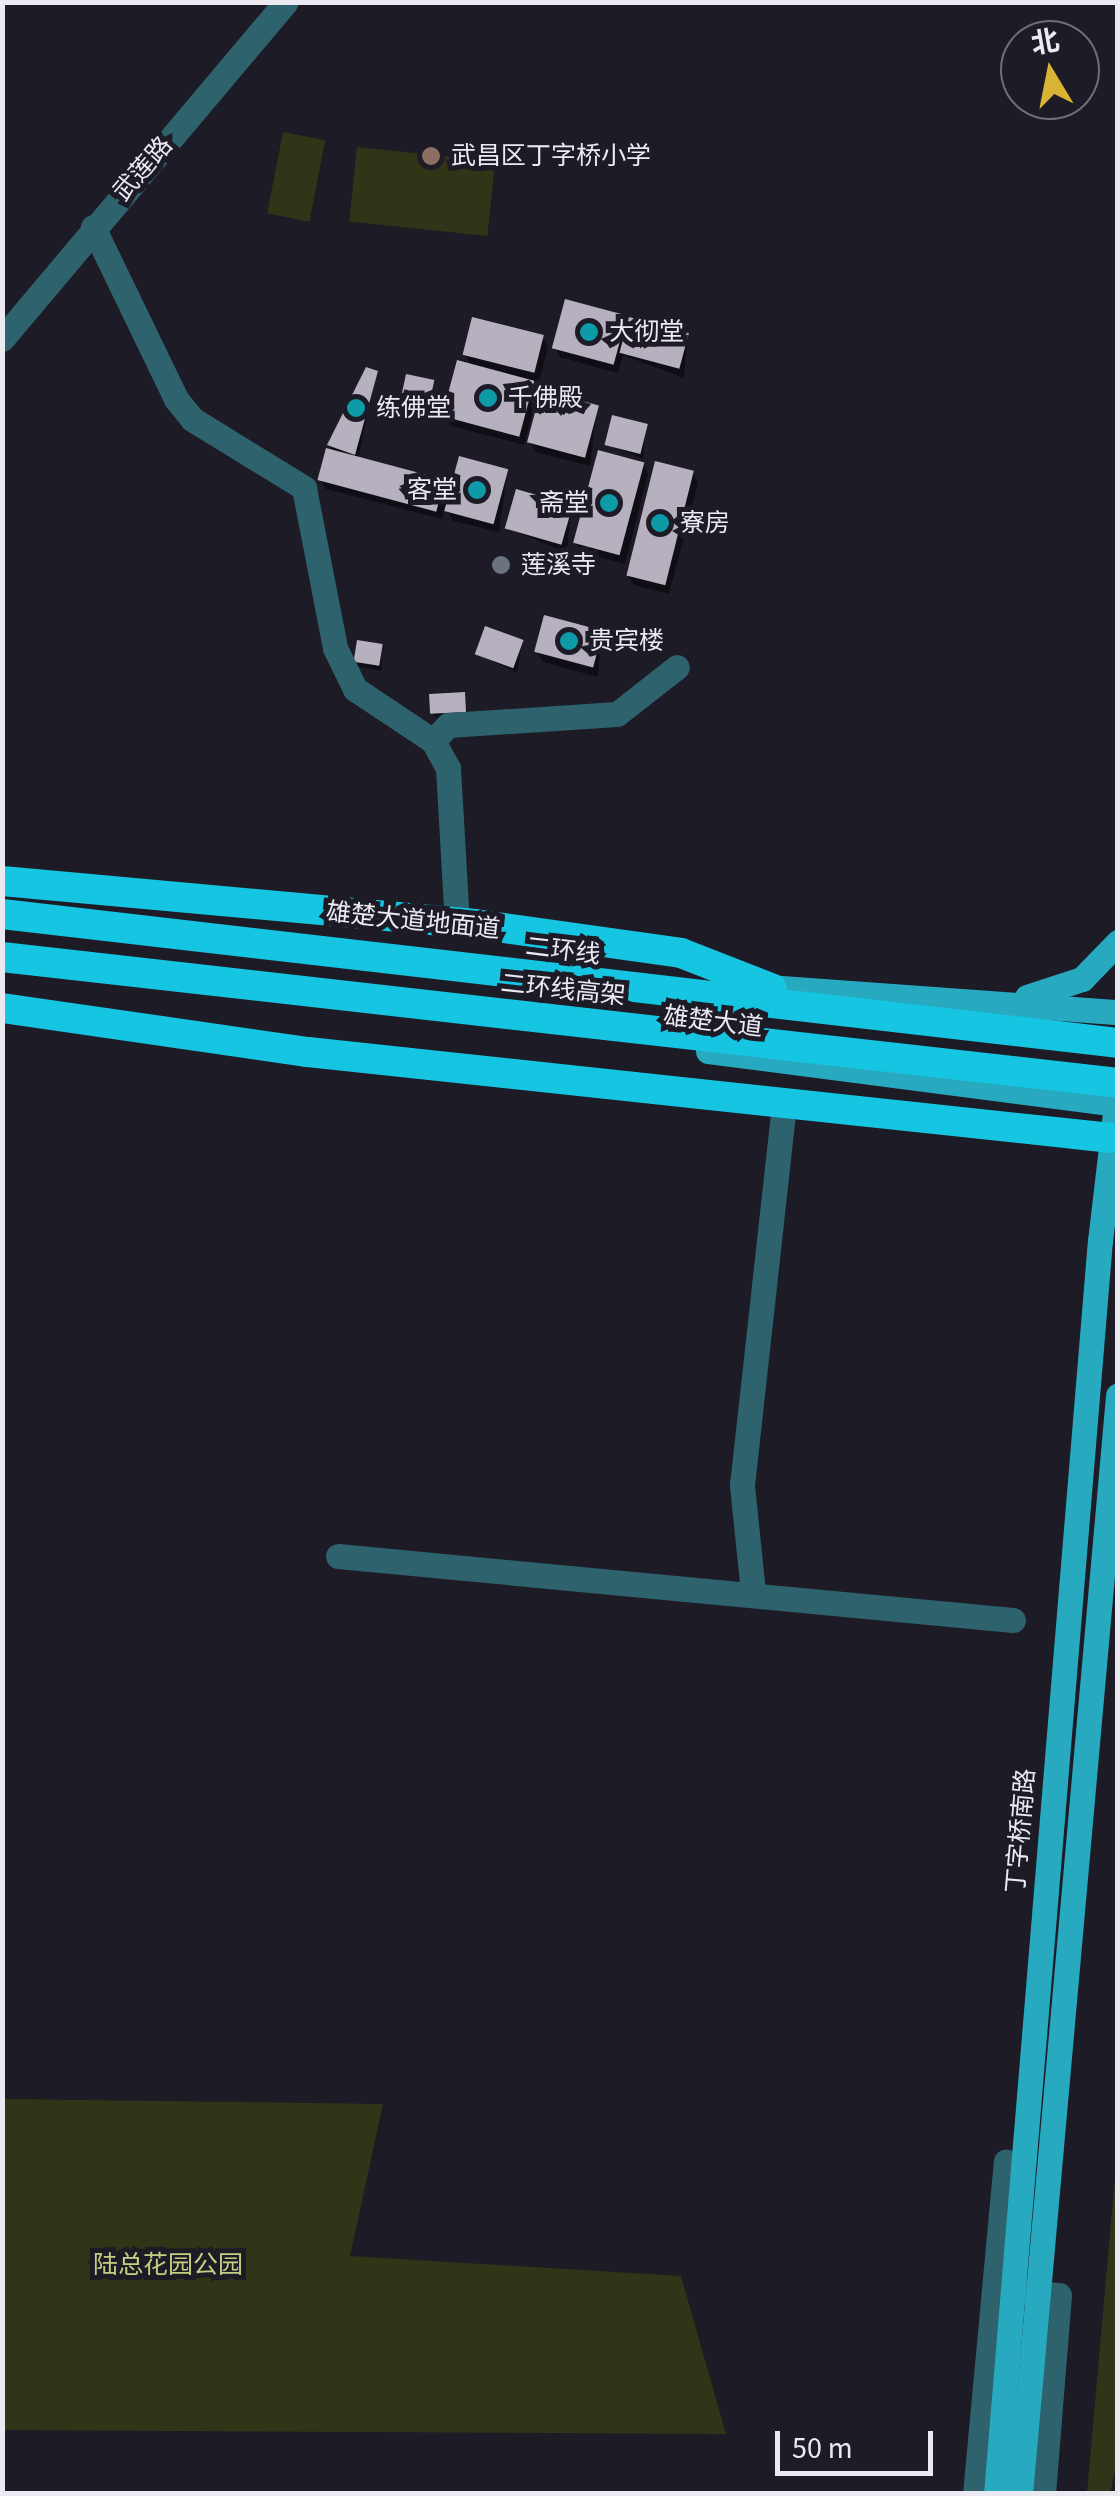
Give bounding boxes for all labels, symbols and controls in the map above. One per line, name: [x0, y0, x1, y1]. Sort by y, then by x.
north arrow: [1000, 20, 1100, 120]
text: 北: [1028, 20, 1062, 65]
street label: 武莲路: [107, 131, 179, 207]
place label: 武昌区丁字桥小学: [451, 141, 651, 171]
marker: 武昌区丁字桥小学: [420, 145, 442, 167]
place label: 大彻堂: [609, 317, 684, 347]
marker: 大彻堂: [578, 321, 600, 343]
place label: 千佛殿: [508, 383, 583, 413]
marker: 千佛殿: [477, 387, 499, 409]
place label: 练佛堂: [376, 393, 451, 423]
marker: 练佛堂: [345, 397, 367, 419]
place label: 客堂: [407, 475, 457, 505]
marker: 客堂: [466, 479, 488, 501]
place label: 斋堂: [539, 488, 589, 518]
marker: 斋堂: [598, 492, 620, 514]
place label: 寮房: [680, 508, 730, 538]
marker: 寮房: [649, 512, 671, 534]
place label: 莲溪寺: [521, 550, 596, 580]
marker: 莲溪寺: [490, 554, 512, 576]
place label: 贵宾楼: [589, 626, 664, 656]
marker: 贵宾楼: [558, 630, 580, 652]
street label: 雄楚大道地面道: [324, 897, 502, 945]
street label: 二环线: [524, 932, 602, 970]
street label: 二环线高架: [499, 969, 627, 1011]
street label: 雄楚大道: [662, 1001, 764, 1043]
street label: 丁字桥南路: [1001, 1767, 1041, 1895]
park label: 陆总花园公园: [93, 2250, 243, 2280]
scale bar: [780, 2411, 938, 2473]
text: 50 m: [792, 2427, 853, 2470]

